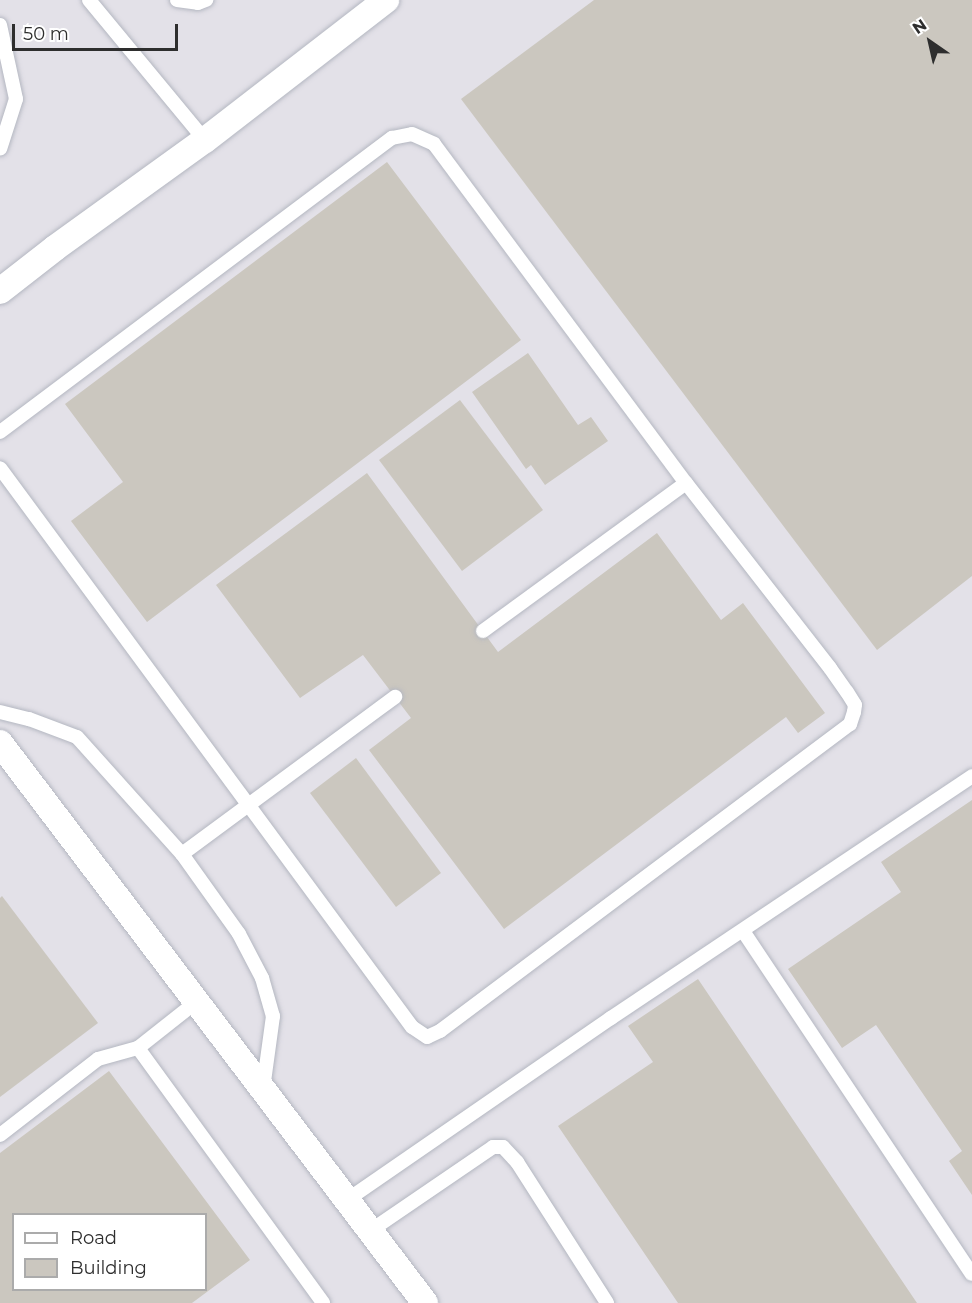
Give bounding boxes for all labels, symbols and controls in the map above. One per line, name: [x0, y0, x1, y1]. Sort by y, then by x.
scale bar: [15, 12, 182, 50]
north arrow: [900, 12, 960, 72]
text: N: [909, 15, 930, 38]
text: 50 m: [23, 23, 69, 45]
legend: [12, 1213, 207, 1291]
text: Road: [70, 1227, 117, 1249]
text: Building: [70, 1257, 147, 1279]

